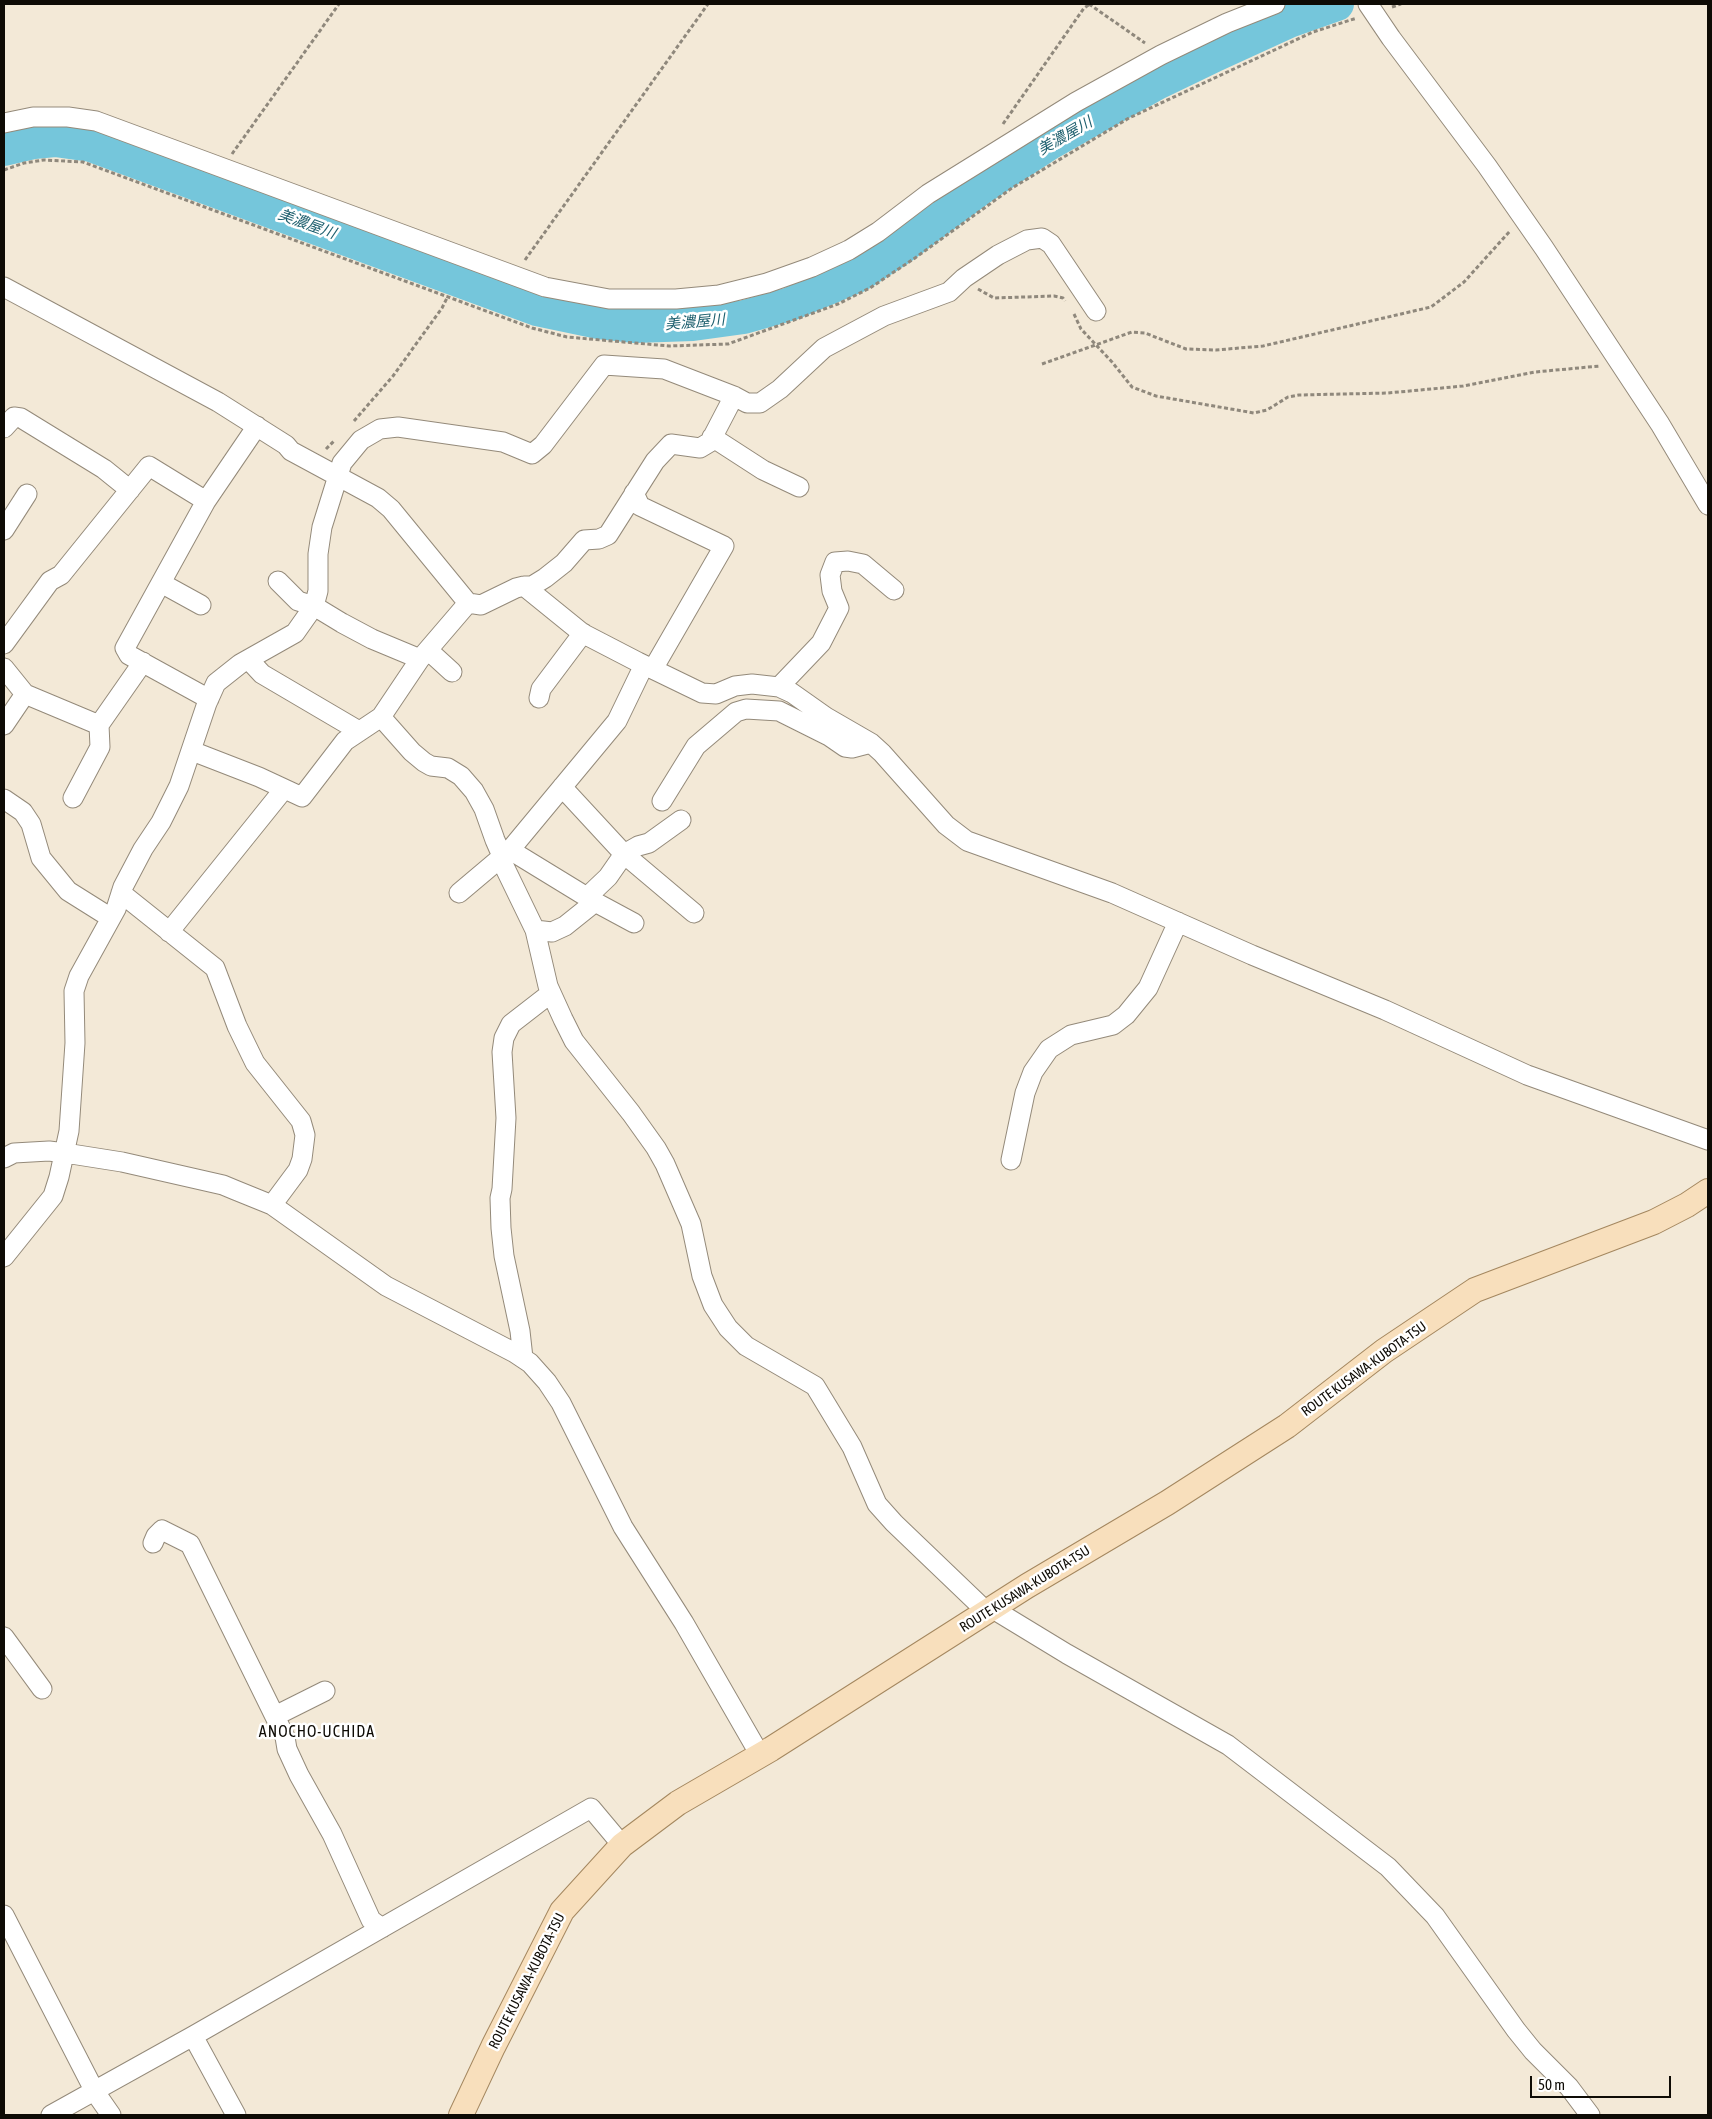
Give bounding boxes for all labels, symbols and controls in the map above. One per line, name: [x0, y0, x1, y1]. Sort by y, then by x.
water label: 美濃屋川: [1035, 113, 1095, 159]
water label: 美濃屋川: [276, 205, 338, 243]
water label: 美濃屋川: [664, 310, 726, 334]
street label: ROUTE KUSAWA-KUBOTA-TSU: [1298, 1318, 1430, 1420]
street label: ROUTE KUSAWA-KUBOTA-TSU: [957, 1542, 1093, 1636]
district label: ANOCHO-UCHIDA: [257, 1722, 377, 1742]
street label: ROUTE KUSAWA-KUBOTA-TSU: [485, 1910, 569, 2052]
scale bar: [1532, 2066, 1673, 2098]
text: 50 m: [1538, 2076, 1565, 2093]

